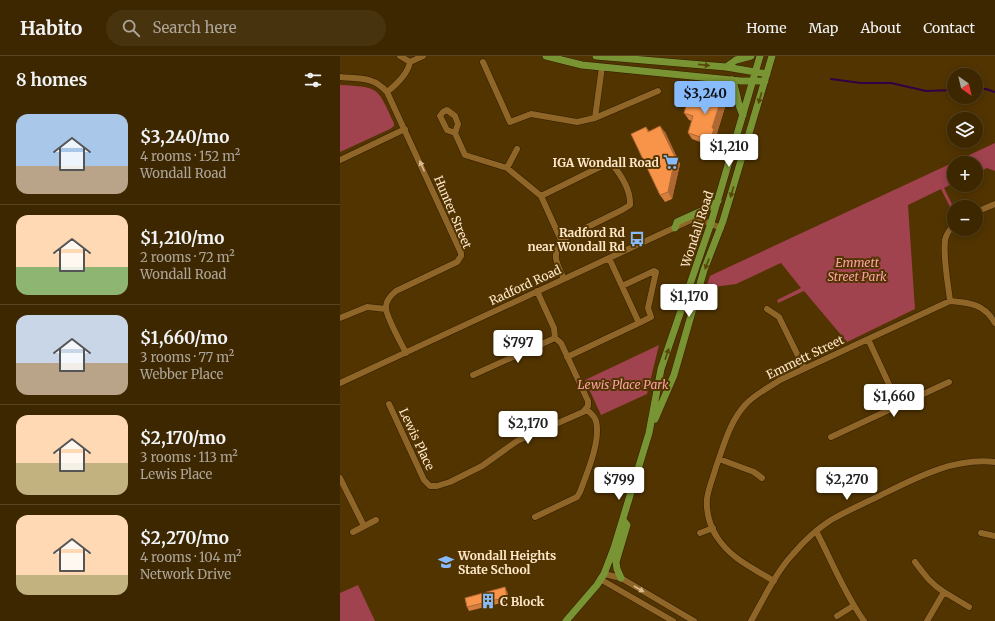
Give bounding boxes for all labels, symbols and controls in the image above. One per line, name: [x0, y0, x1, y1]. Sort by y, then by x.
search box: [106, 10, 386, 46]
text: Habito: [20, 16, 82, 40]
icon: search: [120, 17, 142, 39]
text: Search here: [152, 18, 237, 37]
text: Home: [746, 19, 787, 37]
text: Map: [809, 19, 838, 37]
text: About: [860, 19, 901, 37]
text: Contact: [923, 19, 975, 37]
one-way arrow: [698, 62, 710, 68]
north arrow: [947, 68, 983, 104]
map controls: [947, 68, 983, 236]
text: 8 homes: [16, 69, 87, 91]
icon: filters: [302, 69, 324, 91]
pin: $3,240: [672, 81, 738, 115]
text: $3,240: [683, 85, 727, 102]
one-way arrow: [757, 92, 763, 104]
button: layers: [947, 112, 983, 148]
text: $3,240/mo: [140, 126, 229, 148]
icon: home: [48, 130, 96, 178]
pin: $1,210: [696, 134, 762, 168]
text: $1,210: [709, 138, 749, 155]
text: 4 rooms · 152 m²: [140, 148, 240, 165]
supermarket icon: IGA Wondall Road: [662, 153, 680, 171]
place label: IGA Wondall Road: [553, 155, 660, 170]
button: +: [947, 156, 983, 192]
one-way arrow: [419, 160, 425, 171]
text: Wondall Road: [140, 165, 226, 182]
street label: Hunter Street: [431, 173, 475, 251]
one-way arrow: [729, 186, 735, 198]
street label: Wondall Road: [677, 189, 716, 270]
button: −: [947, 200, 983, 236]
place label: Radford Rd near Wondall Rd: [527, 225, 626, 254]
text: $1,210/mo: [140, 227, 224, 249]
bus stop icon: Radford Rd near Wondall Rd: [628, 230, 646, 248]
icon: home: [48, 231, 96, 279]
text: 2 rooms · 72 m²: [140, 249, 235, 266]
park label: Emmett Street Park: [827, 255, 887, 284]
one-way arrow: [703, 258, 709, 270]
street label: Radford Road: [487, 262, 563, 308]
text: Wondall Road: [140, 266, 226, 283]
pin: $1,170: [656, 284, 722, 318]
text: $1,170: [669, 288, 709, 305]
text: $1,660/mo: [140, 327, 228, 349]
pin: $797: [494, 330, 542, 364]
icon: home: [48, 331, 96, 379]
street label: Emmett Street: [764, 332, 846, 382]
text: $797: [502, 334, 534, 351]
one-way arrow: [664, 347, 670, 359]
text: 3 rooms · 77 m²: [140, 349, 234, 366]
text: Webber Place: [140, 366, 223, 383]
park label: Lewis Place Park: [577, 377, 669, 392]
pin: $1,660: [861, 384, 927, 418]
text: $1,660: [873, 388, 915, 405]
street label: Lewis Place: [396, 406, 438, 472]
pin: $2,170: [495, 411, 561, 445]
text: $2,170: [508, 415, 548, 432]
text: $2,170/mo: [140, 427, 226, 449]
icon: home: [48, 431, 96, 479]
text: 3 rooms · 113 m²: [140, 449, 238, 466]
text: Lewis Place: [140, 466, 212, 483]
pin: $799: [595, 467, 643, 501]
pin: $2,270: [814, 467, 880, 501]
text: $799: [603, 471, 635, 488]
text: $2,270: [825, 471, 869, 488]
text: $2,270/mo: [140, 527, 229, 549]
icon: home: [48, 531, 96, 579]
place label: Wondall Heights State School: [457, 548, 556, 577]
text: 4 rooms · 104 m²: [140, 549, 241, 566]
school or university icon: Wondall Heights State School: [437, 553, 455, 571]
text: Network Drive: [140, 566, 231, 583]
one-way arrow: [633, 585, 645, 592]
building icon: C Block: [479, 592, 497, 610]
place label: C Block: [500, 594, 544, 609]

